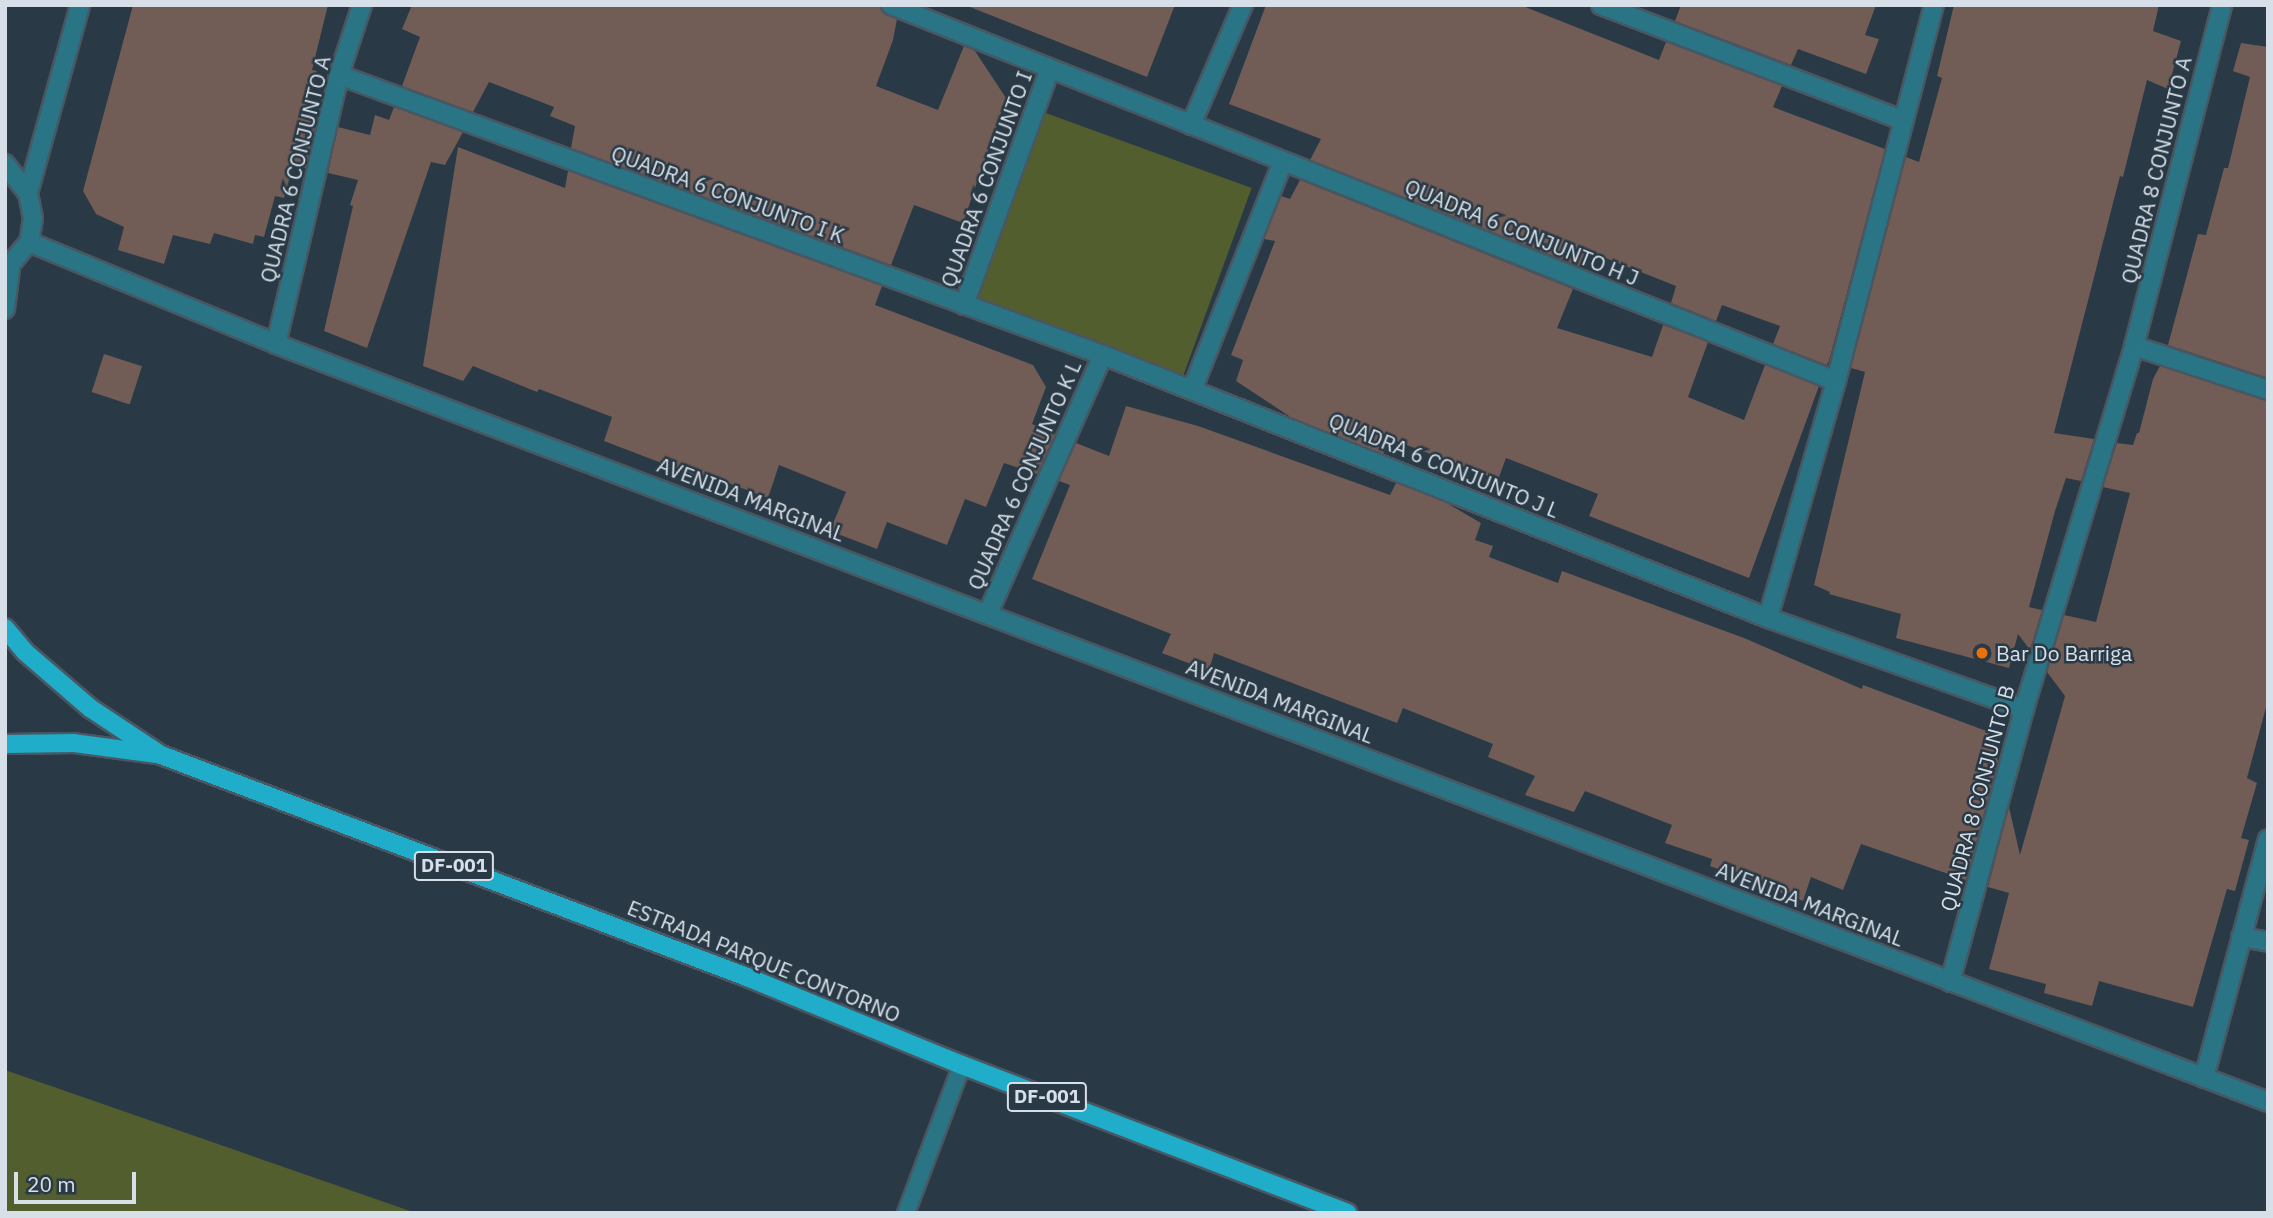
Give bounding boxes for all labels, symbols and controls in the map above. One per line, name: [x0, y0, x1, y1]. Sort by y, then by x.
street label: QUADRA 6 CONJUNTO A: [255, 53, 335, 285]
street label: QUADRA 8 CONJUNTO A: [2116, 54, 2196, 286]
street label: QUADRA 6 CONJUNTO I: [935, 68, 1037, 290]
street label: QUADRA 6 CONJUNTO I K: [608, 140, 848, 248]
street label: QUADRA 6 CONJUNTO H J: [1401, 173, 1643, 291]
street label: QUADRA 6 CONJUNTO K L: [962, 356, 1086, 594]
street label: QUADRA 6 CONJUNTO J L: [1325, 407, 1563, 523]
street label: AVENIDA MARGINAL: [654, 452, 848, 546]
place label: Bar Do Barriga: [1996, 640, 2132, 666]
marker: Bar Do Barriga: [1974, 645, 1990, 661]
street label: AVENIDA MARGINAL: [1183, 654, 1377, 748]
street label: QUADRA 8 CONJUNTO B: [1935, 682, 2019, 914]
road number: DF-001: [414, 850, 494, 881]
street label: AVENIDA MARGINAL: [1713, 857, 1907, 951]
street label: ESTRADA PARQUE CONTORNO: [624, 895, 904, 1027]
road number: DF-001: [1007, 1082, 1087, 1112]
scale bar: [18, 1158, 140, 1202]
text: 20 m: [27, 1170, 76, 1198]

